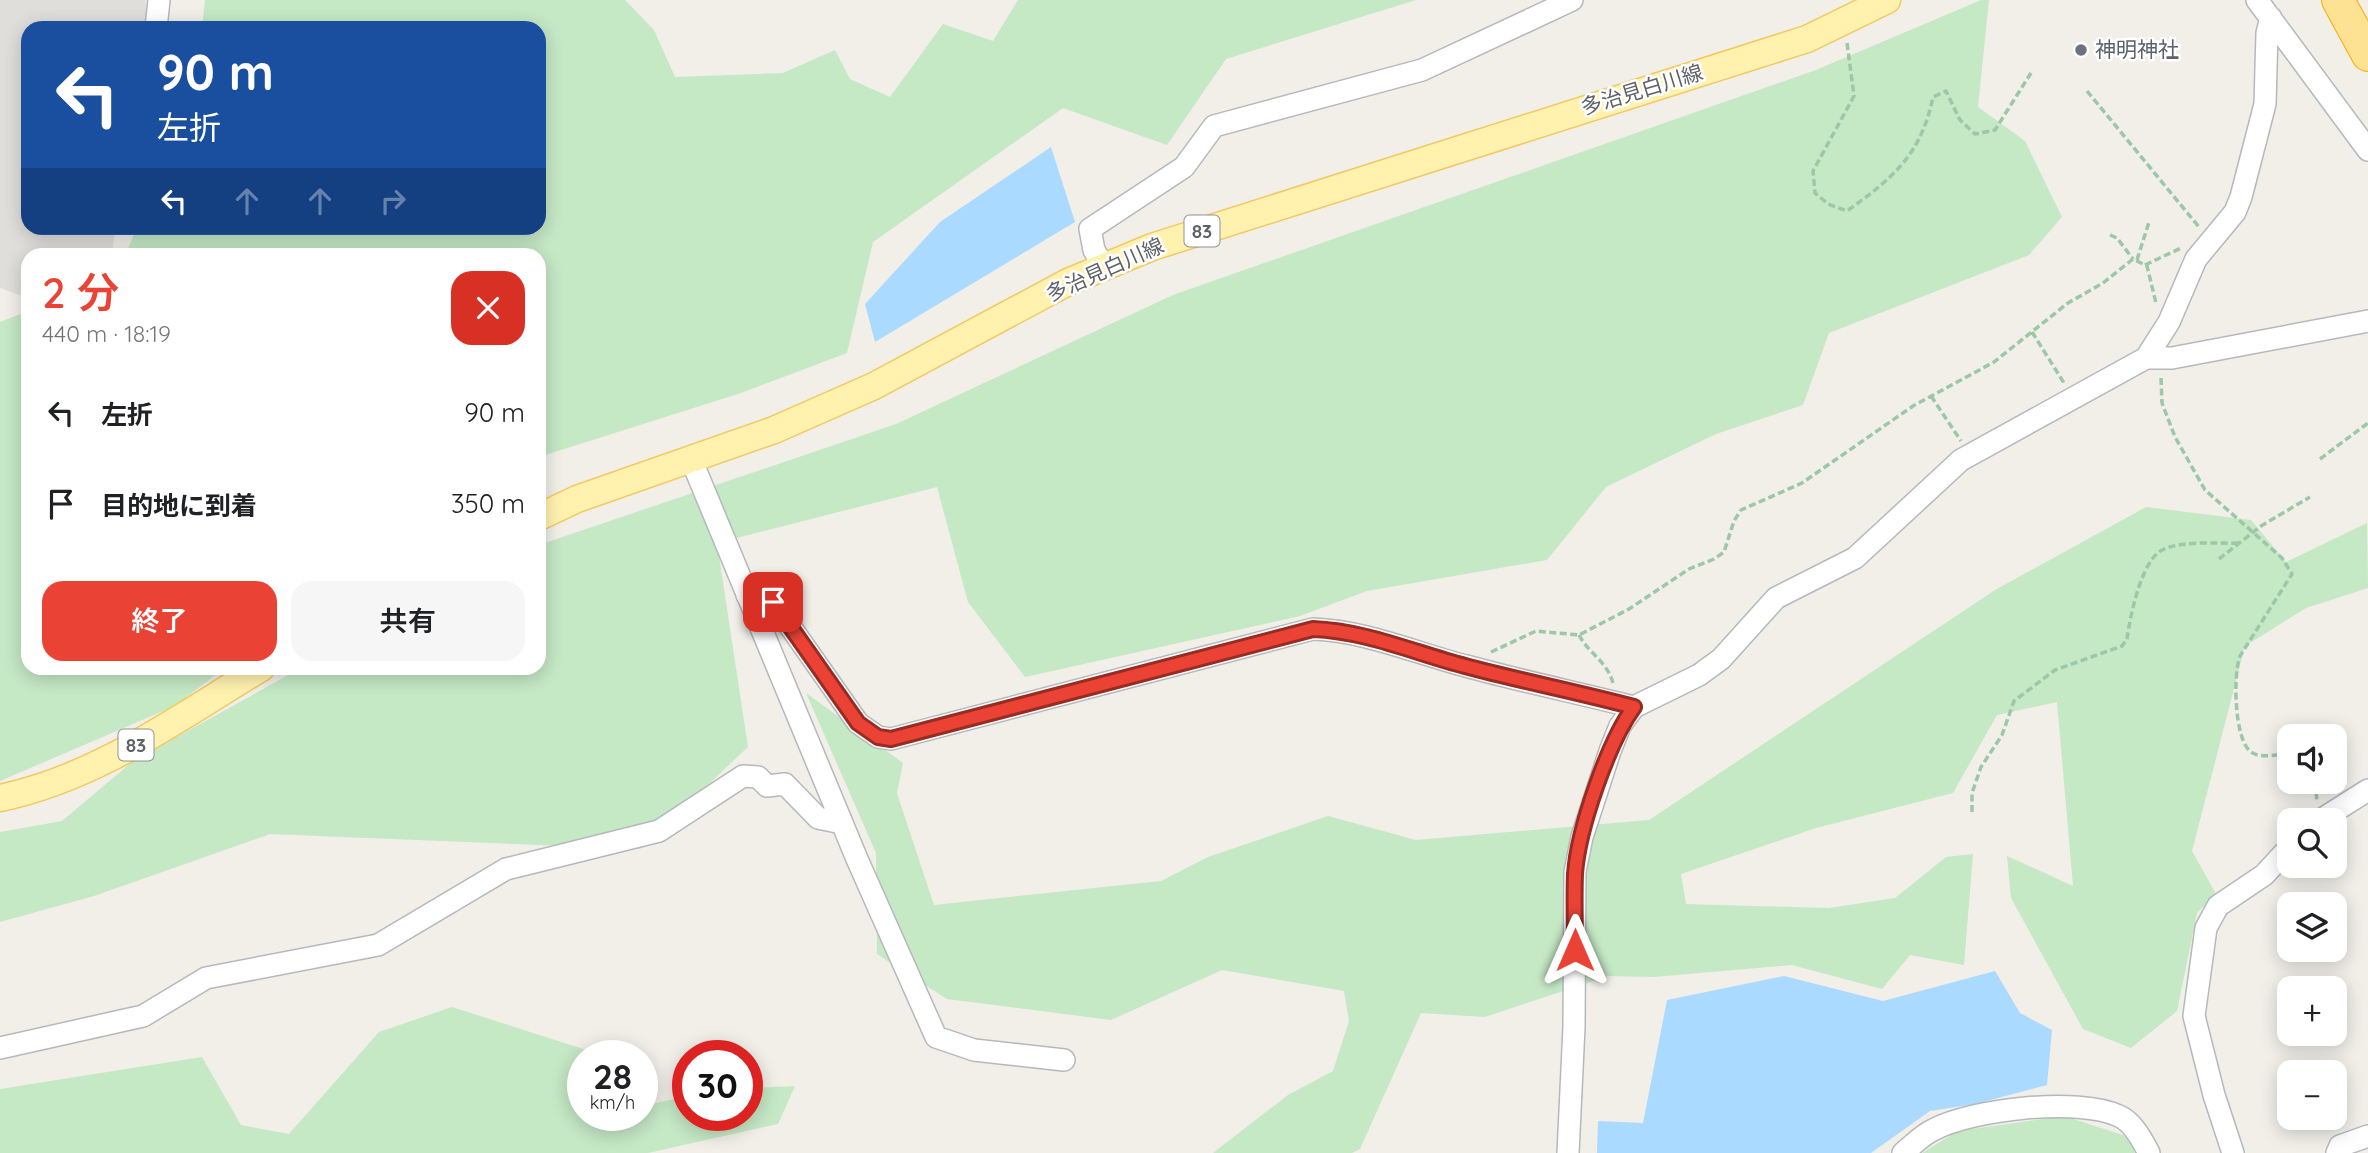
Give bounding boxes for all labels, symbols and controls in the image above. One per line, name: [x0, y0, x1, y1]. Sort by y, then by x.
place label: 神明神社: [2095, 36, 2179, 62]
text: 90 m: [157, 41, 274, 102]
marker: 神明神社: [2073, 42, 2089, 58]
icon: left: [42, 49, 133, 140]
street label: 多治見白川線: [1578, 58, 1706, 120]
text: 左折: [157, 107, 221, 147]
icon: left: [155, 182, 193, 220]
icon: ahead: [228, 182, 266, 220]
icon: ahead: [301, 182, 339, 220]
icon: right: [374, 182, 412, 220]
road number: 83: [1184, 216, 1220, 246]
street label: 多治見白川線: [1042, 232, 1167, 307]
text: 2 分: [42, 266, 119, 319]
button: close: [451, 271, 525, 345]
text: 440 m · 18:19: [42, 319, 171, 348]
icon: left: [42, 394, 80, 432]
text: 90 m: [464, 396, 525, 429]
text: 左折: [101, 398, 153, 431]
icon: arrive: [42, 485, 80, 523]
text: 350 m: [451, 487, 525, 520]
text: 目的地に到着: [101, 489, 257, 522]
pin: [743, 572, 803, 632]
button: 終了: [42, 581, 277, 661]
button: 共有: [291, 581, 525, 661]
icon: arrive: [754, 583, 792, 621]
map controls: [2277, 724, 2347, 1130]
button: sound: [2277, 724, 2347, 794]
road number: 83: [118, 730, 154, 760]
button: search: [2277, 808, 2347, 878]
button: layers: [2277, 892, 2347, 962]
position arrow: [1538, 913, 1612, 987]
button: +: [2277, 976, 2347, 1046]
speed limit sign: 30: [672, 1040, 763, 1131]
text: 28: [593, 1054, 632, 1098]
button: −: [2277, 1060, 2347, 1130]
text: km/h: [590, 1091, 635, 1114]

